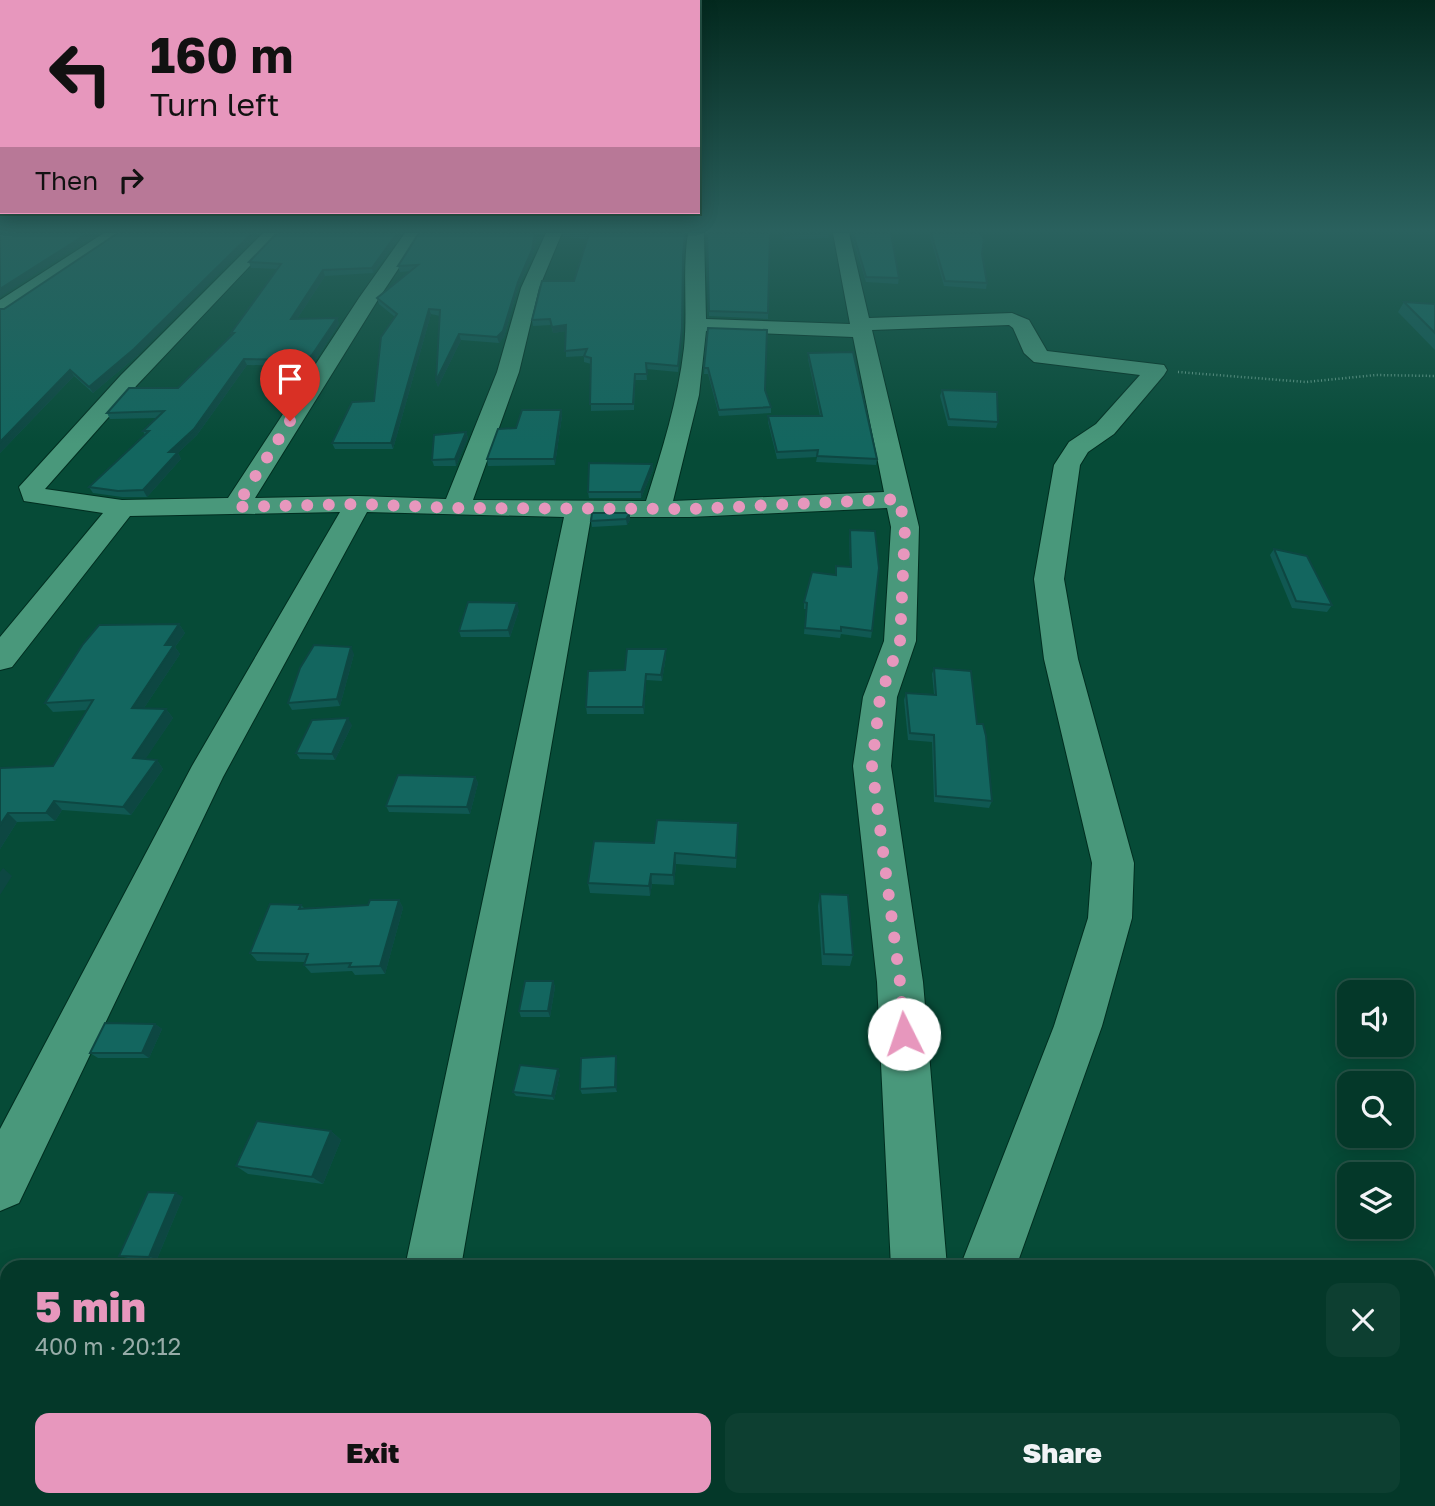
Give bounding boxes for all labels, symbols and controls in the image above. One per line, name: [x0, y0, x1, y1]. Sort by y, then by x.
text: 160 m: [150, 25, 293, 84]
icon: left: [35, 28, 126, 119]
text: Turn left: [150, 85, 279, 123]
icon: right: [112, 161, 150, 199]
text: Then: [35, 165, 98, 196]
pin: [260, 349, 320, 421]
icon: arrive: [271, 360, 309, 398]
map controls: [1337, 980, 1414, 1239]
button: sound: [1337, 980, 1414, 1057]
position arrow: [867, 997, 941, 1071]
button: search: [1337, 1071, 1414, 1148]
button: layers: [1337, 1162, 1414, 1239]
text: 5 min: [35, 1281, 146, 1331]
button: close: [1326, 1283, 1400, 1357]
text: 400 m · 20:12: [35, 1332, 181, 1360]
button: Exit: [35, 1413, 711, 1493]
button: Share: [725, 1413, 1400, 1493]

